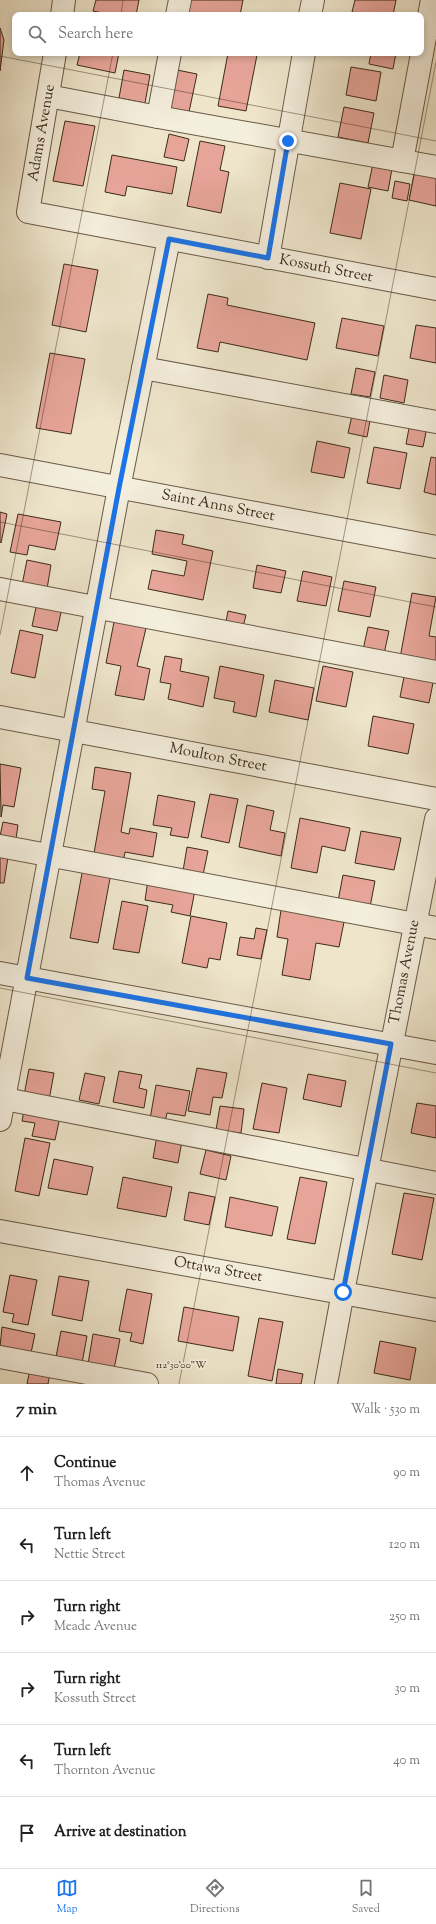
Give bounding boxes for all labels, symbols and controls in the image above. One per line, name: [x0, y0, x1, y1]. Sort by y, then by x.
search box: [12, 12, 424, 56]
icon: search: [26, 23, 48, 45]
text: Search here: [58, 24, 133, 45]
street label: Adams Avenue: [23, 83, 61, 183]
route end: [279, 132, 297, 150]
street label: Kossuth Street: [278, 250, 374, 288]
street label: Saint Anns Street: [160, 485, 276, 527]
street label: Moulton Street: [168, 738, 268, 778]
street label: Thomas Avenue: [385, 918, 425, 1026]
street label: Ottawa Street: [172, 1252, 264, 1288]
route start: [334, 1283, 352, 1301]
text: 112°30'00"W: [156, 1358, 206, 1373]
text: 7 min: [16, 1398, 57, 1422]
text: Walk · 530 m: [351, 1401, 420, 1419]
text: Continue: [54, 1453, 116, 1474]
icon: ahead: [16, 1462, 38, 1484]
text: 90 m: [393, 1464, 420, 1482]
text: Thomas Avenue: [54, 1474, 146, 1492]
text: Turn left: [54, 1525, 111, 1546]
icon: left: [16, 1534, 38, 1556]
text: 120 m: [389, 1536, 420, 1554]
text: Nettie Street: [54, 1546, 125, 1564]
text: Turn right: [54, 1597, 120, 1618]
icon: right: [16, 1606, 38, 1628]
text: 250 m: [389, 1608, 420, 1626]
text: Meade Avenue: [54, 1618, 137, 1636]
text: Turn right: [54, 1669, 120, 1690]
icon: right: [16, 1678, 38, 1700]
text: 30 m: [394, 1680, 420, 1698]
text: Kossuth Street: [54, 1690, 136, 1708]
text: Turn left: [54, 1741, 111, 1762]
icon: left: [16, 1750, 38, 1772]
text: 40 m: [393, 1752, 420, 1770]
text: Thornton Avenue: [54, 1762, 156, 1780]
icon: arrive: [16, 1822, 38, 1844]
text: Arrive at destination: [54, 1822, 187, 1843]
tab: Map: [56, 1877, 78, 1917]
tab: Directions: [190, 1877, 240, 1917]
tab: Saved: [352, 1877, 380, 1917]

